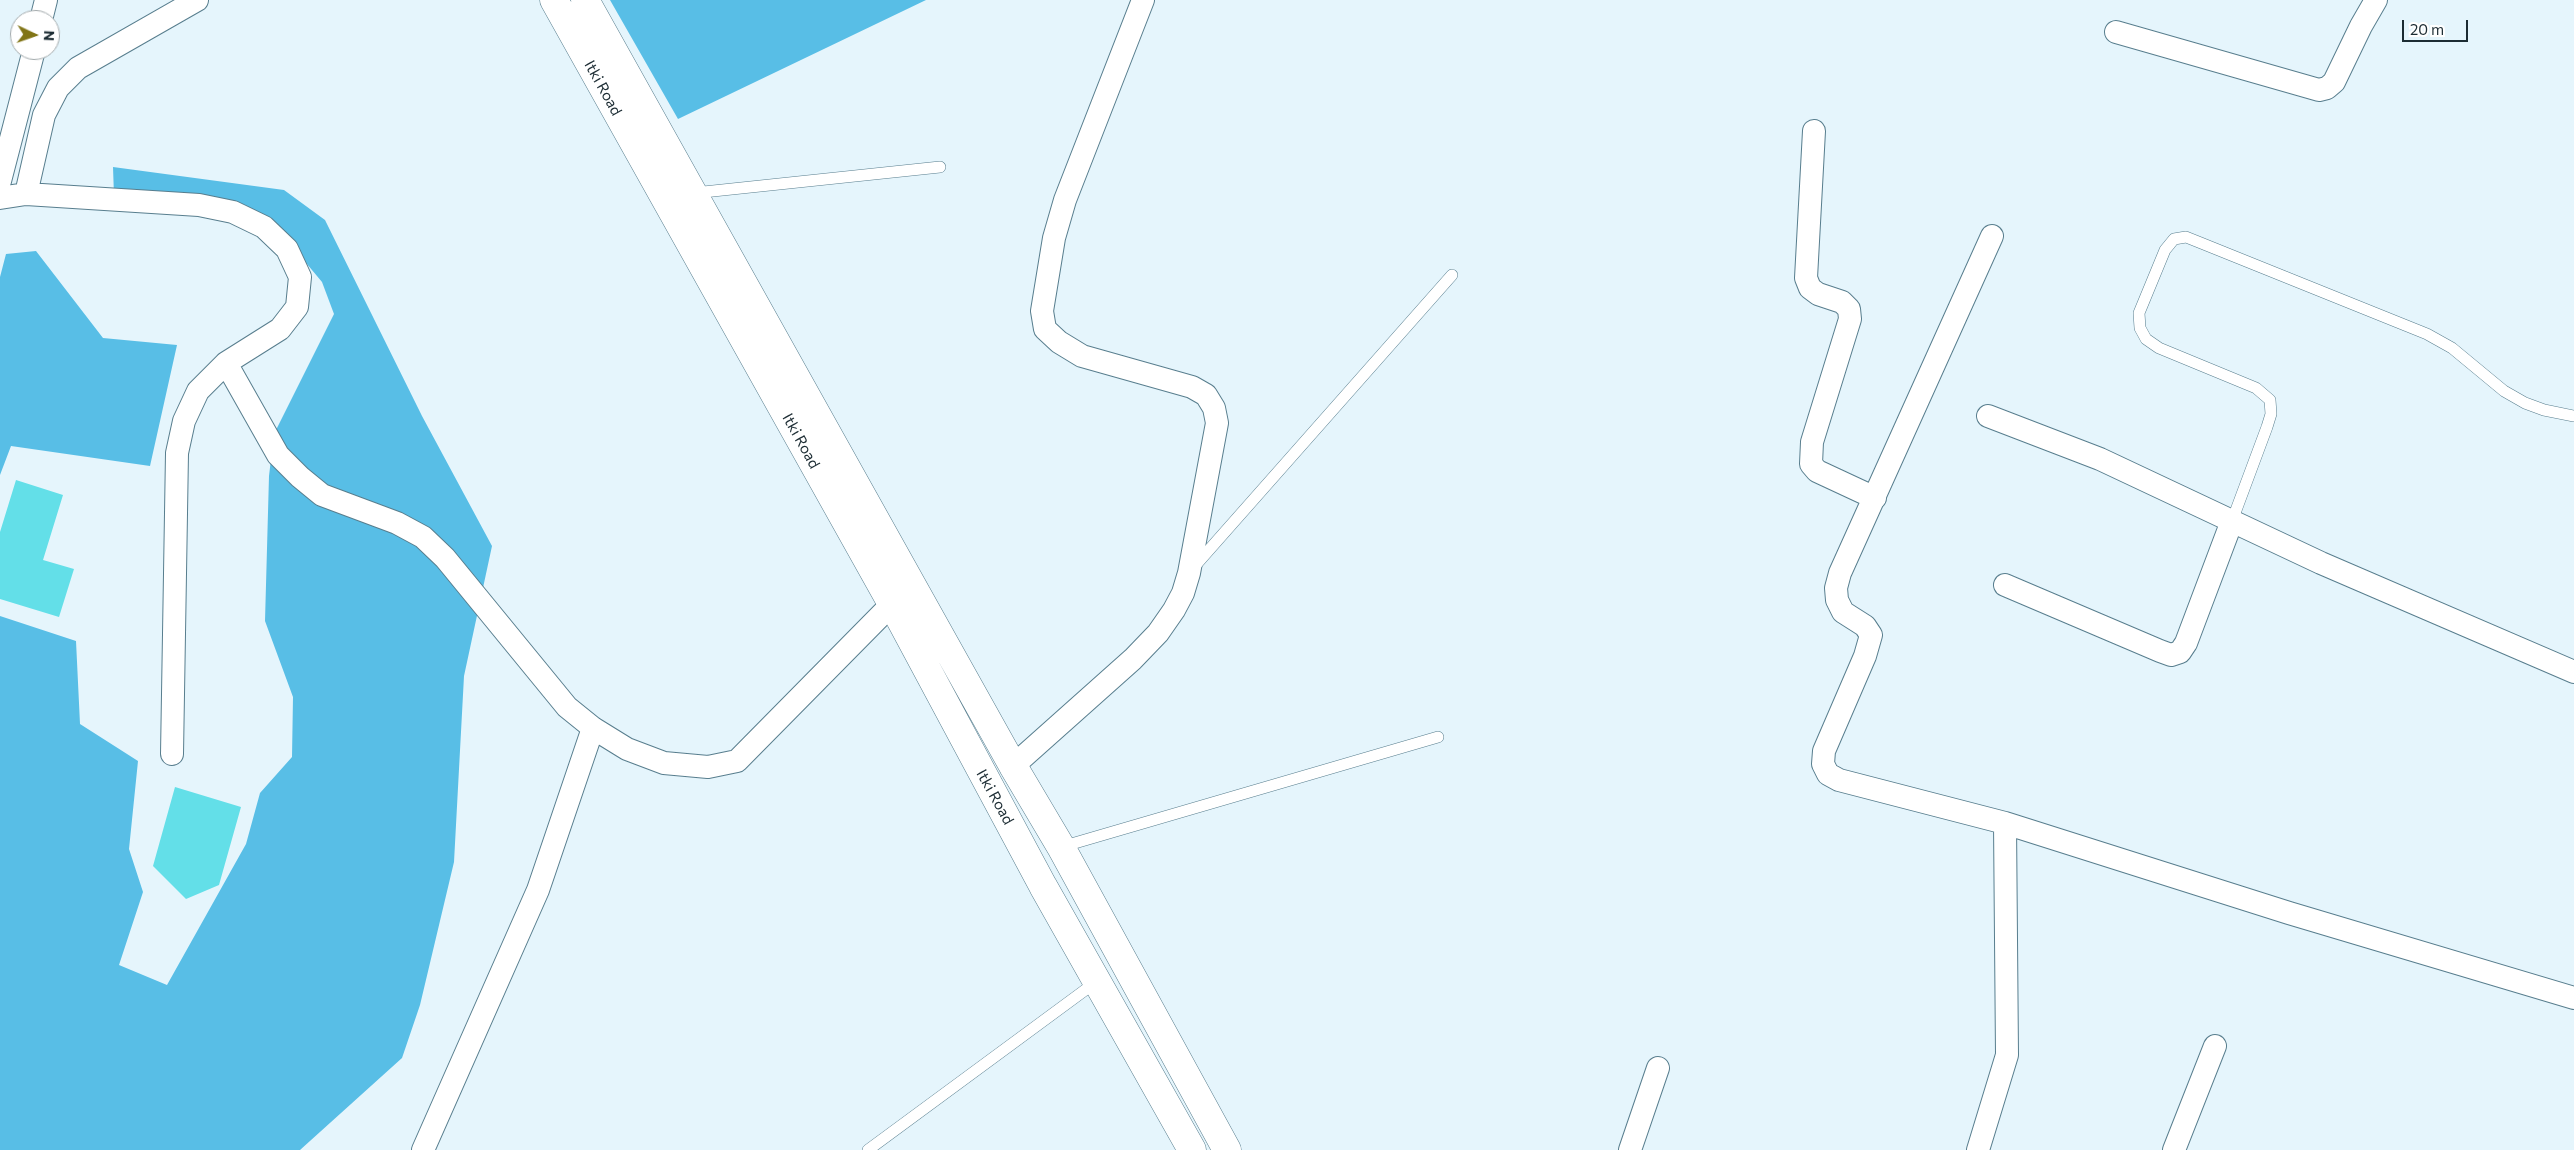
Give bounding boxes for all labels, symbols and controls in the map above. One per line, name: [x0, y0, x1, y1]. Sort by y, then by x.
north arrow: [10, 10, 60, 60]
scale bar: [2404, 10, 2470, 42]
text: 20 m: [2410, 20, 2444, 38]
text: N: [41, 30, 58, 41]
street label: Itki Road: [581, 57, 625, 119]
street label: Itki Road: [779, 410, 823, 472]
street label: Itki Road: [973, 766, 1017, 828]

